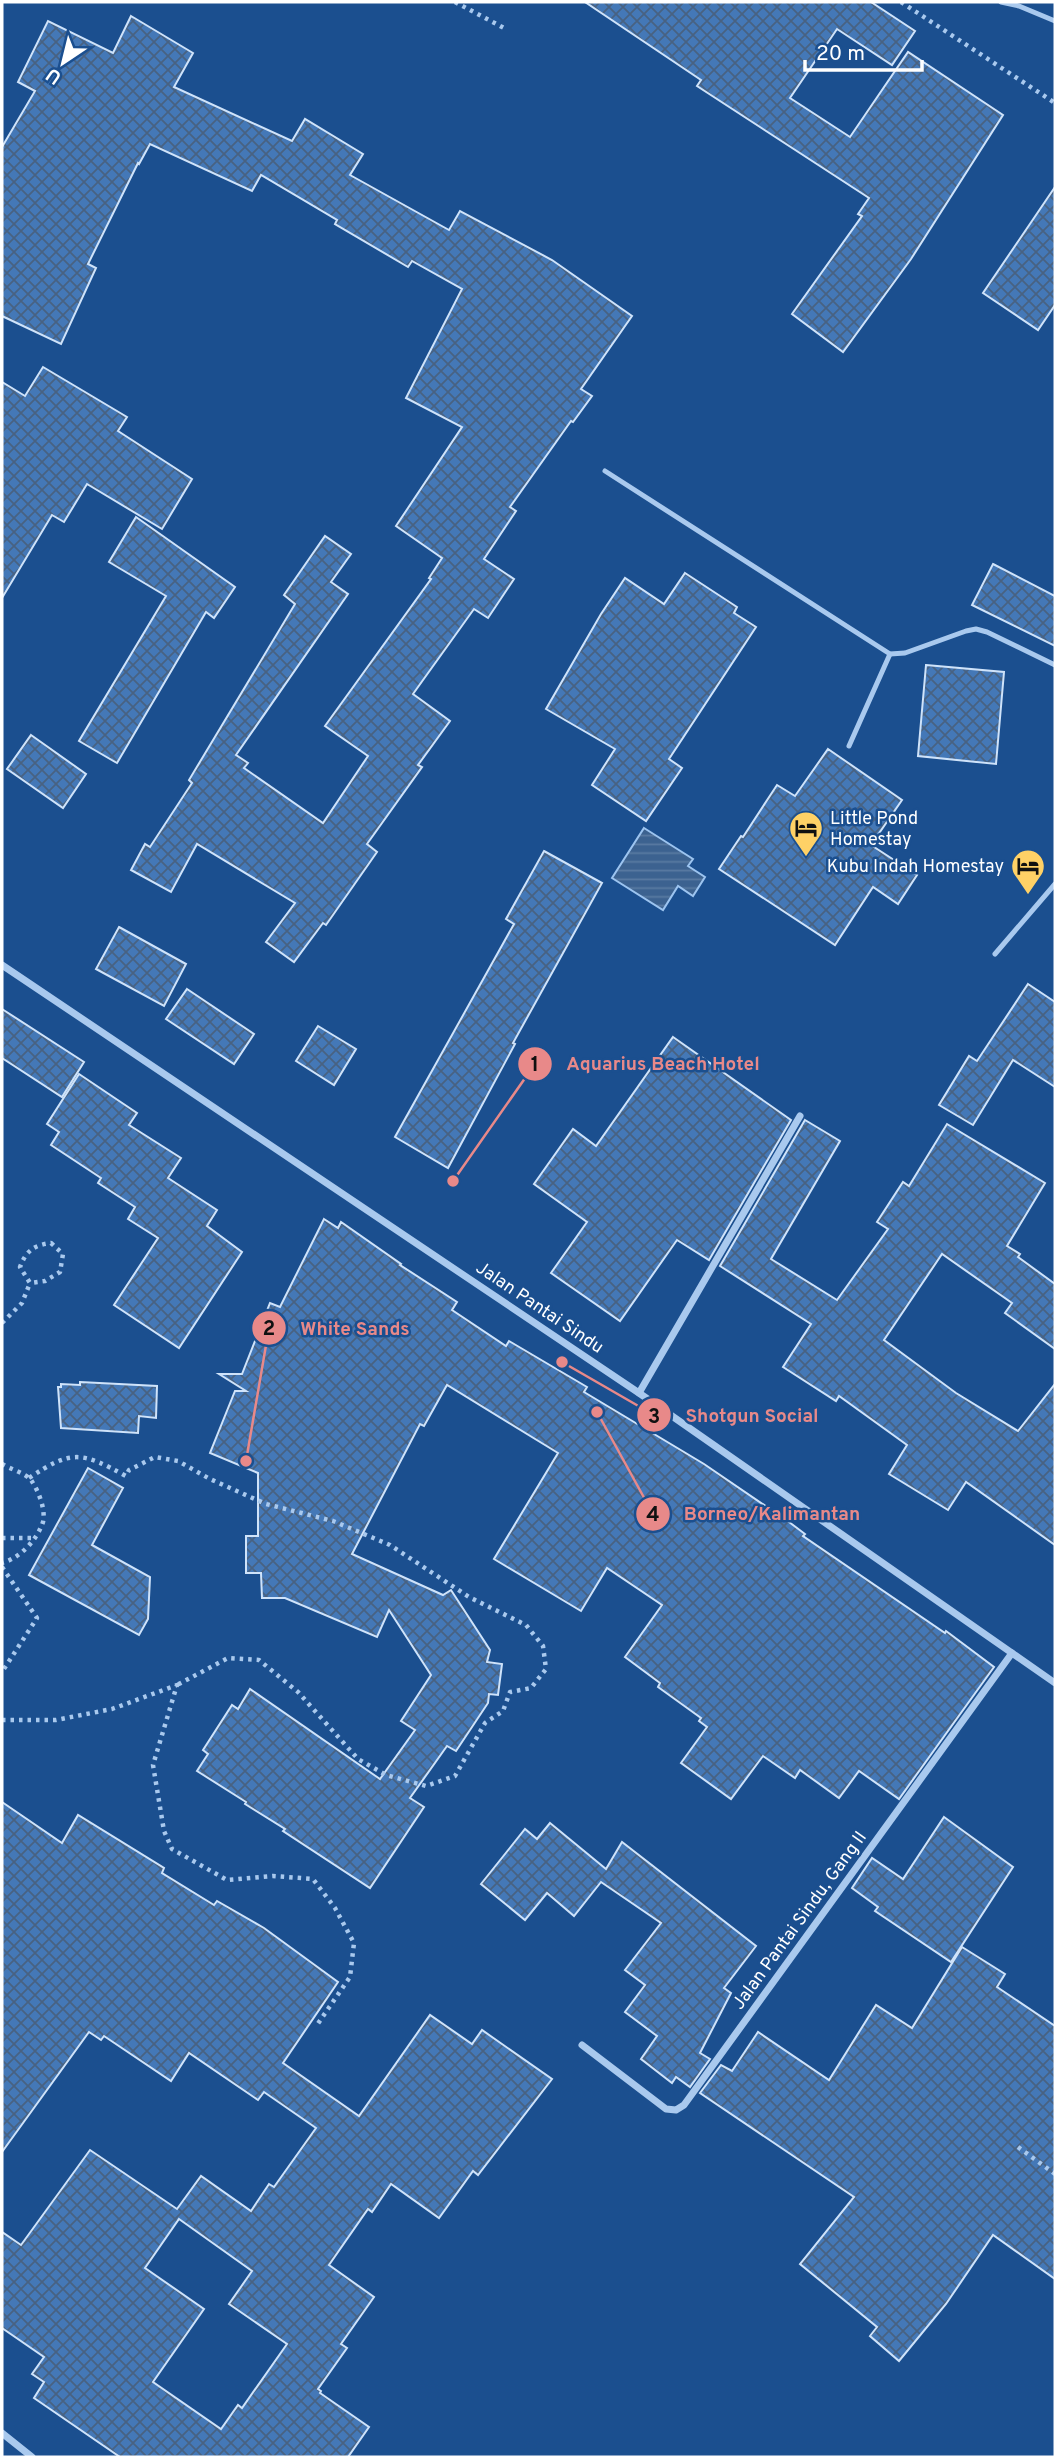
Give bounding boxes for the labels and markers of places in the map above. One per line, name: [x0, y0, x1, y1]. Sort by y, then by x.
place label: Little Pond Homestay: [830, 808, 918, 852]
hotel icon: Little Pond Homestay: [787, 809, 825, 858]
hotel icon: Kubu Indah Homestay: [1009, 847, 1047, 896]
place label: Kubu Indah Homestay: [827, 856, 1004, 879]
callout: Aquarius Beach Hotel: [517, 1044, 773, 1084]
callout: White Sands: [252, 1308, 424, 1348]
callout: Shotgun Social: [636, 1395, 832, 1435]
callout: Borneo/Kalimantan: [635, 1494, 875, 1534]

